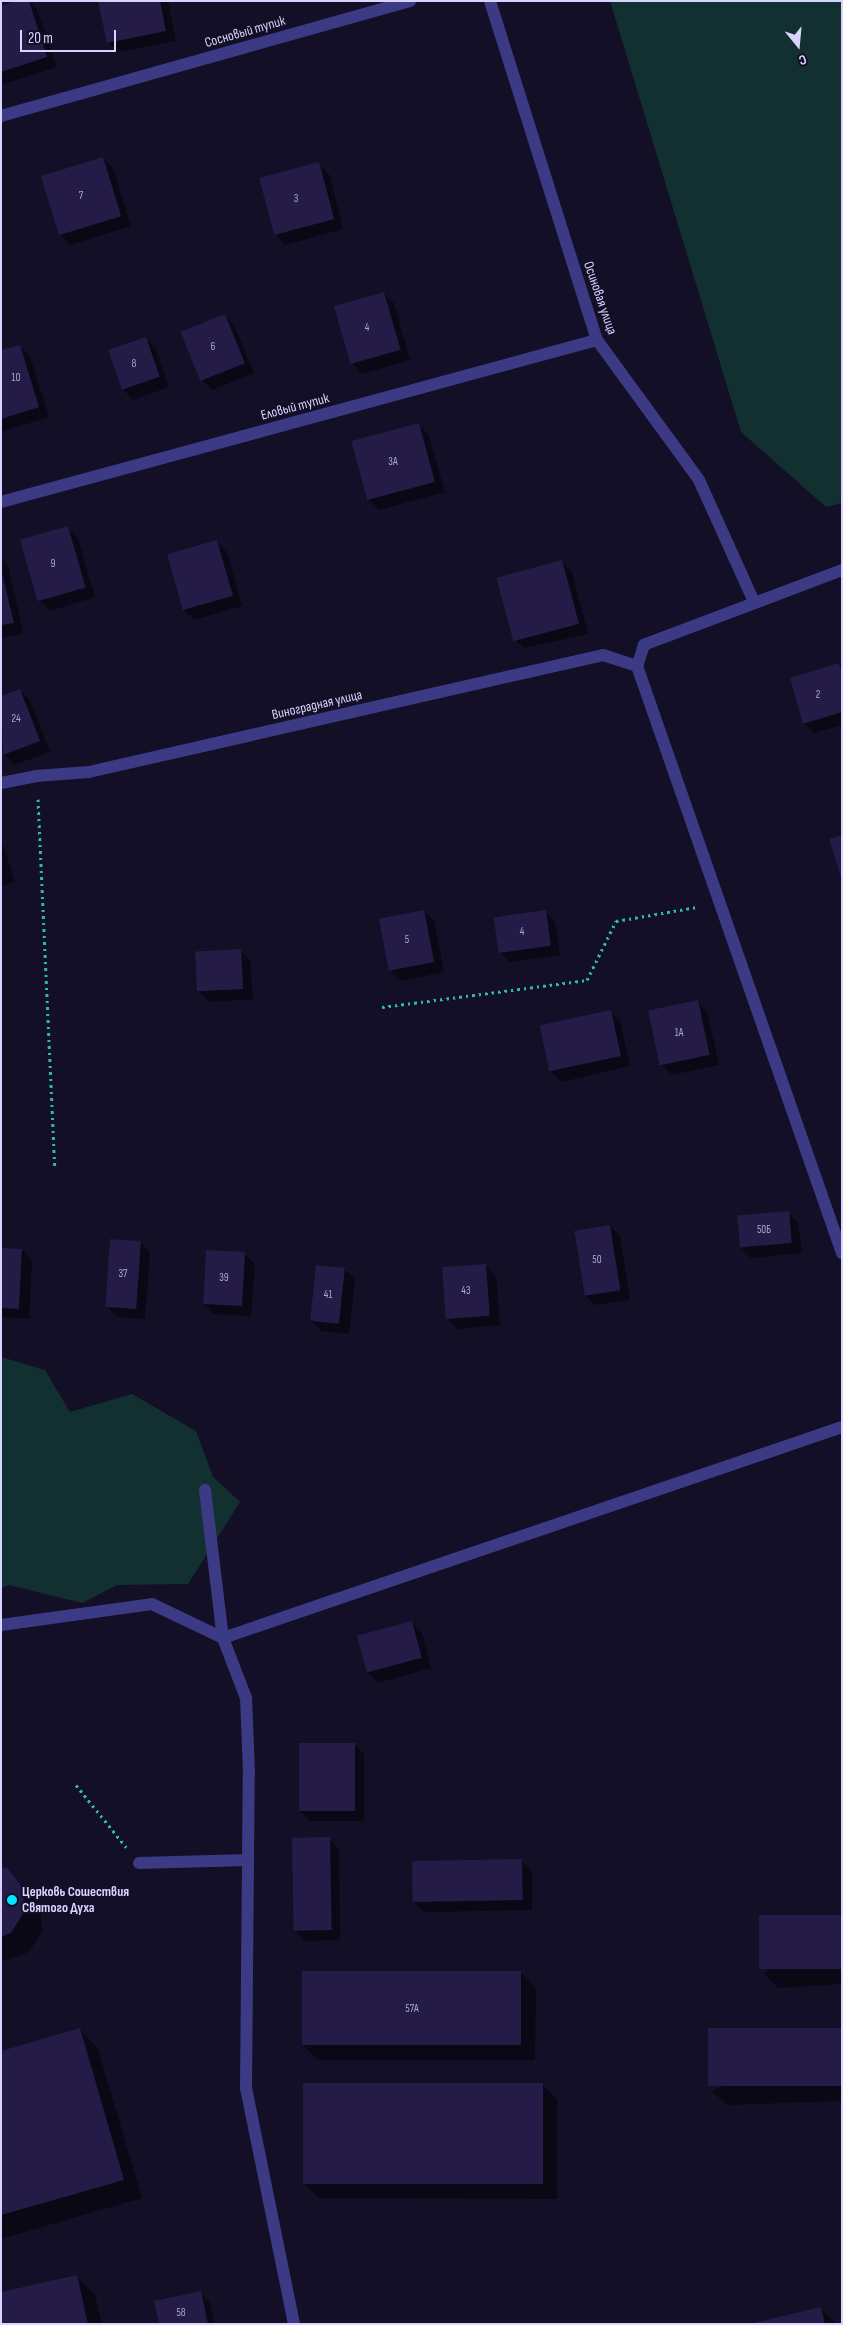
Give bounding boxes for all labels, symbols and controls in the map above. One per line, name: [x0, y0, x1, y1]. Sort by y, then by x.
street label: Сосновый тупик: [203, 12, 287, 52]
scale bar: [22, 20, 119, 52]
north arrow: [773, 20, 823, 70]
text: 20 m: [28, 29, 53, 48]
text: С: [797, 51, 808, 69]
house number: 7: [79, 189, 83, 203]
house number: 3: [294, 192, 298, 206]
street label: Осиновая улица: [580, 259, 620, 337]
house number: 4: [365, 321, 369, 335]
house number: 6: [211, 340, 215, 354]
house number: 8: [132, 357, 136, 371]
house number: 10: [12, 371, 20, 385]
street label: Еловый тупик: [259, 390, 331, 424]
house number: 3А: [388, 455, 398, 469]
house number: 9: [51, 557, 55, 571]
street label: Виноградная улица: [270, 686, 364, 724]
house number: 2: [816, 688, 820, 702]
house number: 24: [11, 712, 21, 726]
house number: 4: [520, 925, 524, 939]
house number: 5: [405, 933, 409, 947]
house number: 1А: [675, 1026, 683, 1040]
house number: 50Б: [757, 1223, 771, 1237]
house number: 50: [592, 1253, 602, 1267]
house number: 37: [118, 1267, 128, 1281]
house number: 39: [219, 1271, 229, 1285]
house number: 43: [461, 1284, 471, 1298]
house number: 41: [324, 1288, 332, 1302]
place label: Церковь Сошествия Святого Духа: [22, 1884, 129, 1916]
marker: Церковь Сошествия Святого Духа: [6, 1894, 18, 1906]
house number: 57А: [405, 2002, 419, 2016]
house number: 58: [176, 2306, 186, 2320]

